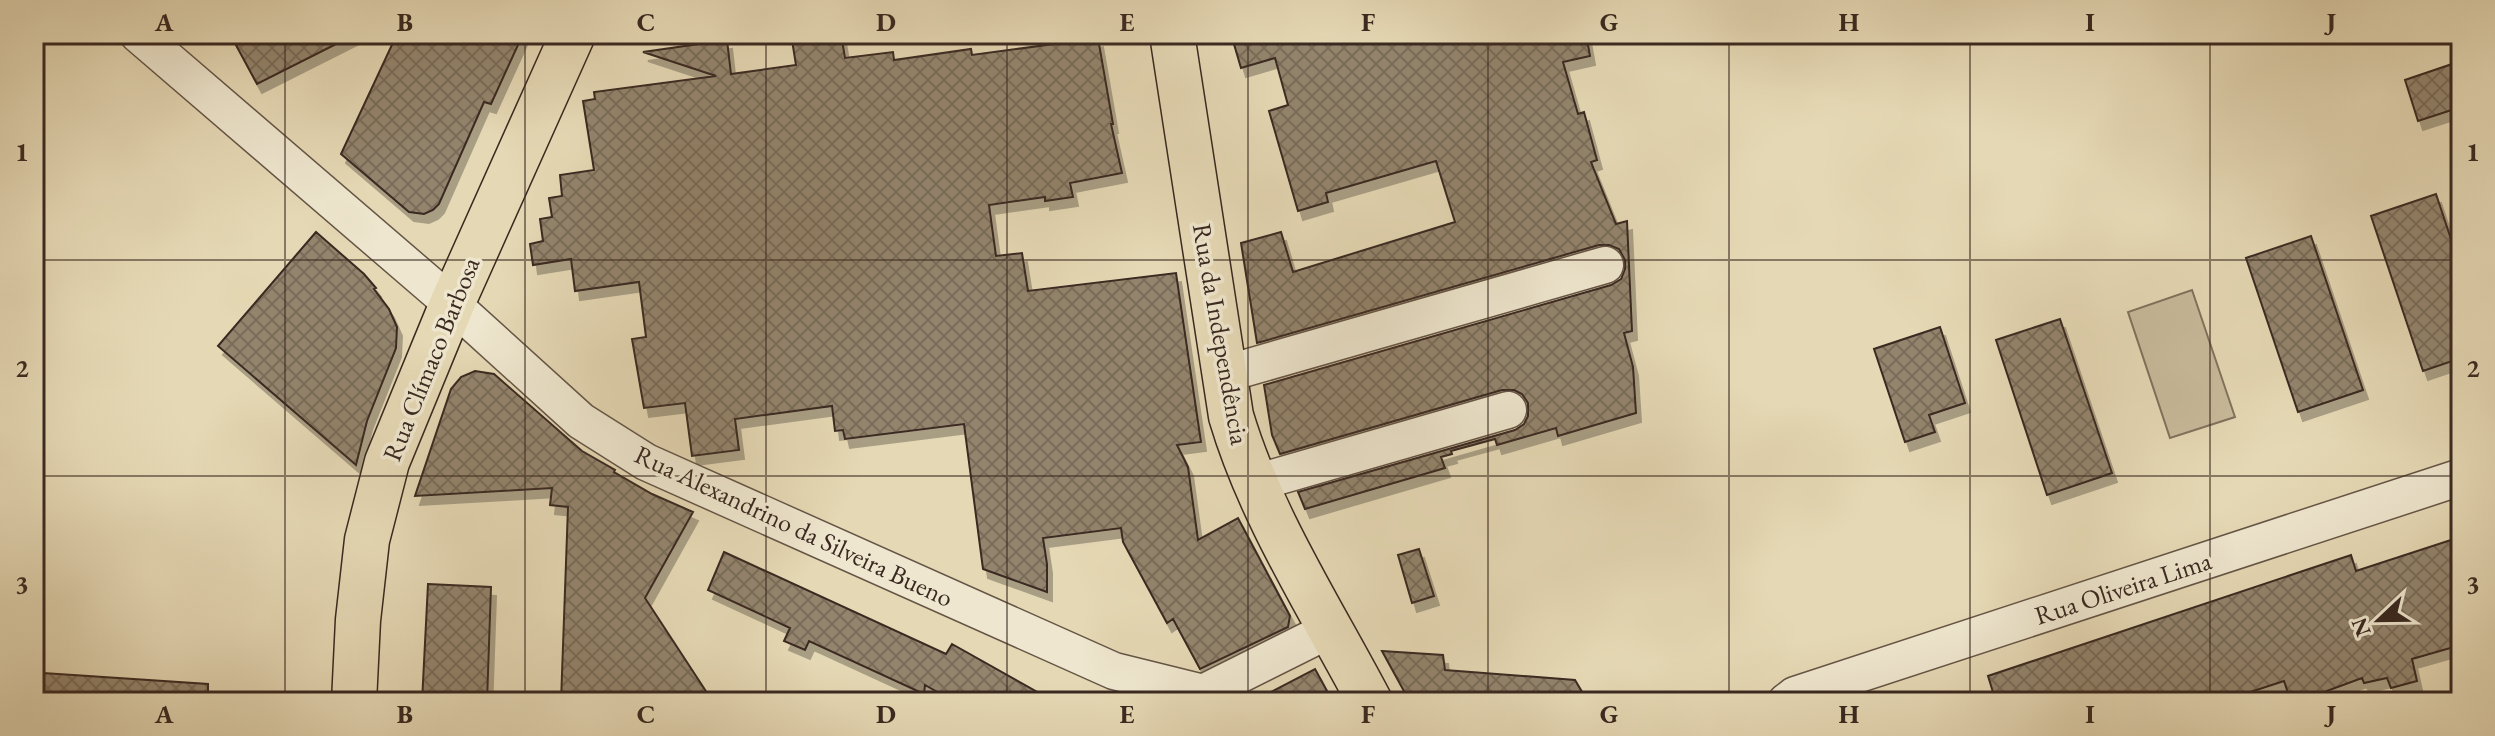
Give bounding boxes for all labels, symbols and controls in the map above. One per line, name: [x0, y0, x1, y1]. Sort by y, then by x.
text: A: [154, 5, 174, 39]
text: B: [397, 5, 413, 39]
text: C: [637, 5, 655, 39]
text: D: [876, 5, 896, 39]
text: E: [1120, 5, 1135, 39]
text: F: [1361, 5, 1375, 39]
text: G: [1600, 5, 1619, 39]
text: H: [1839, 5, 1860, 39]
text: I: [2085, 5, 2095, 39]
text: J: [2323, 5, 2336, 39]
text: 1: [15, 135, 29, 169]
text: 1: [2466, 135, 2480, 169]
street label: Rua da Independência: [1185, 221, 1257, 448]
street label: Rua Clímaco Barbosa: [375, 251, 488, 466]
text: 2: [15, 351, 29, 385]
text: 2: [2466, 351, 2480, 385]
street label: Rua Alexandrino da Silveira Bueno: [629, 437, 959, 615]
street label: Rua Oliveira Lima: [2030, 543, 2216, 633]
text: 3: [15, 567, 29, 601]
text: 3: [2466, 567, 2480, 601]
north arrow: [2339, 580, 2419, 660]
text: N: [2344, 613, 2378, 641]
text: A: [154, 697, 174, 731]
text: B: [397, 697, 413, 731]
text: C: [637, 697, 655, 731]
text: D: [876, 697, 896, 731]
text: E: [1120, 697, 1135, 731]
text: F: [1361, 697, 1375, 731]
text: G: [1600, 697, 1619, 731]
text: H: [1839, 697, 1860, 731]
text: I: [2085, 697, 2095, 731]
text: J: [2323, 697, 2336, 731]

